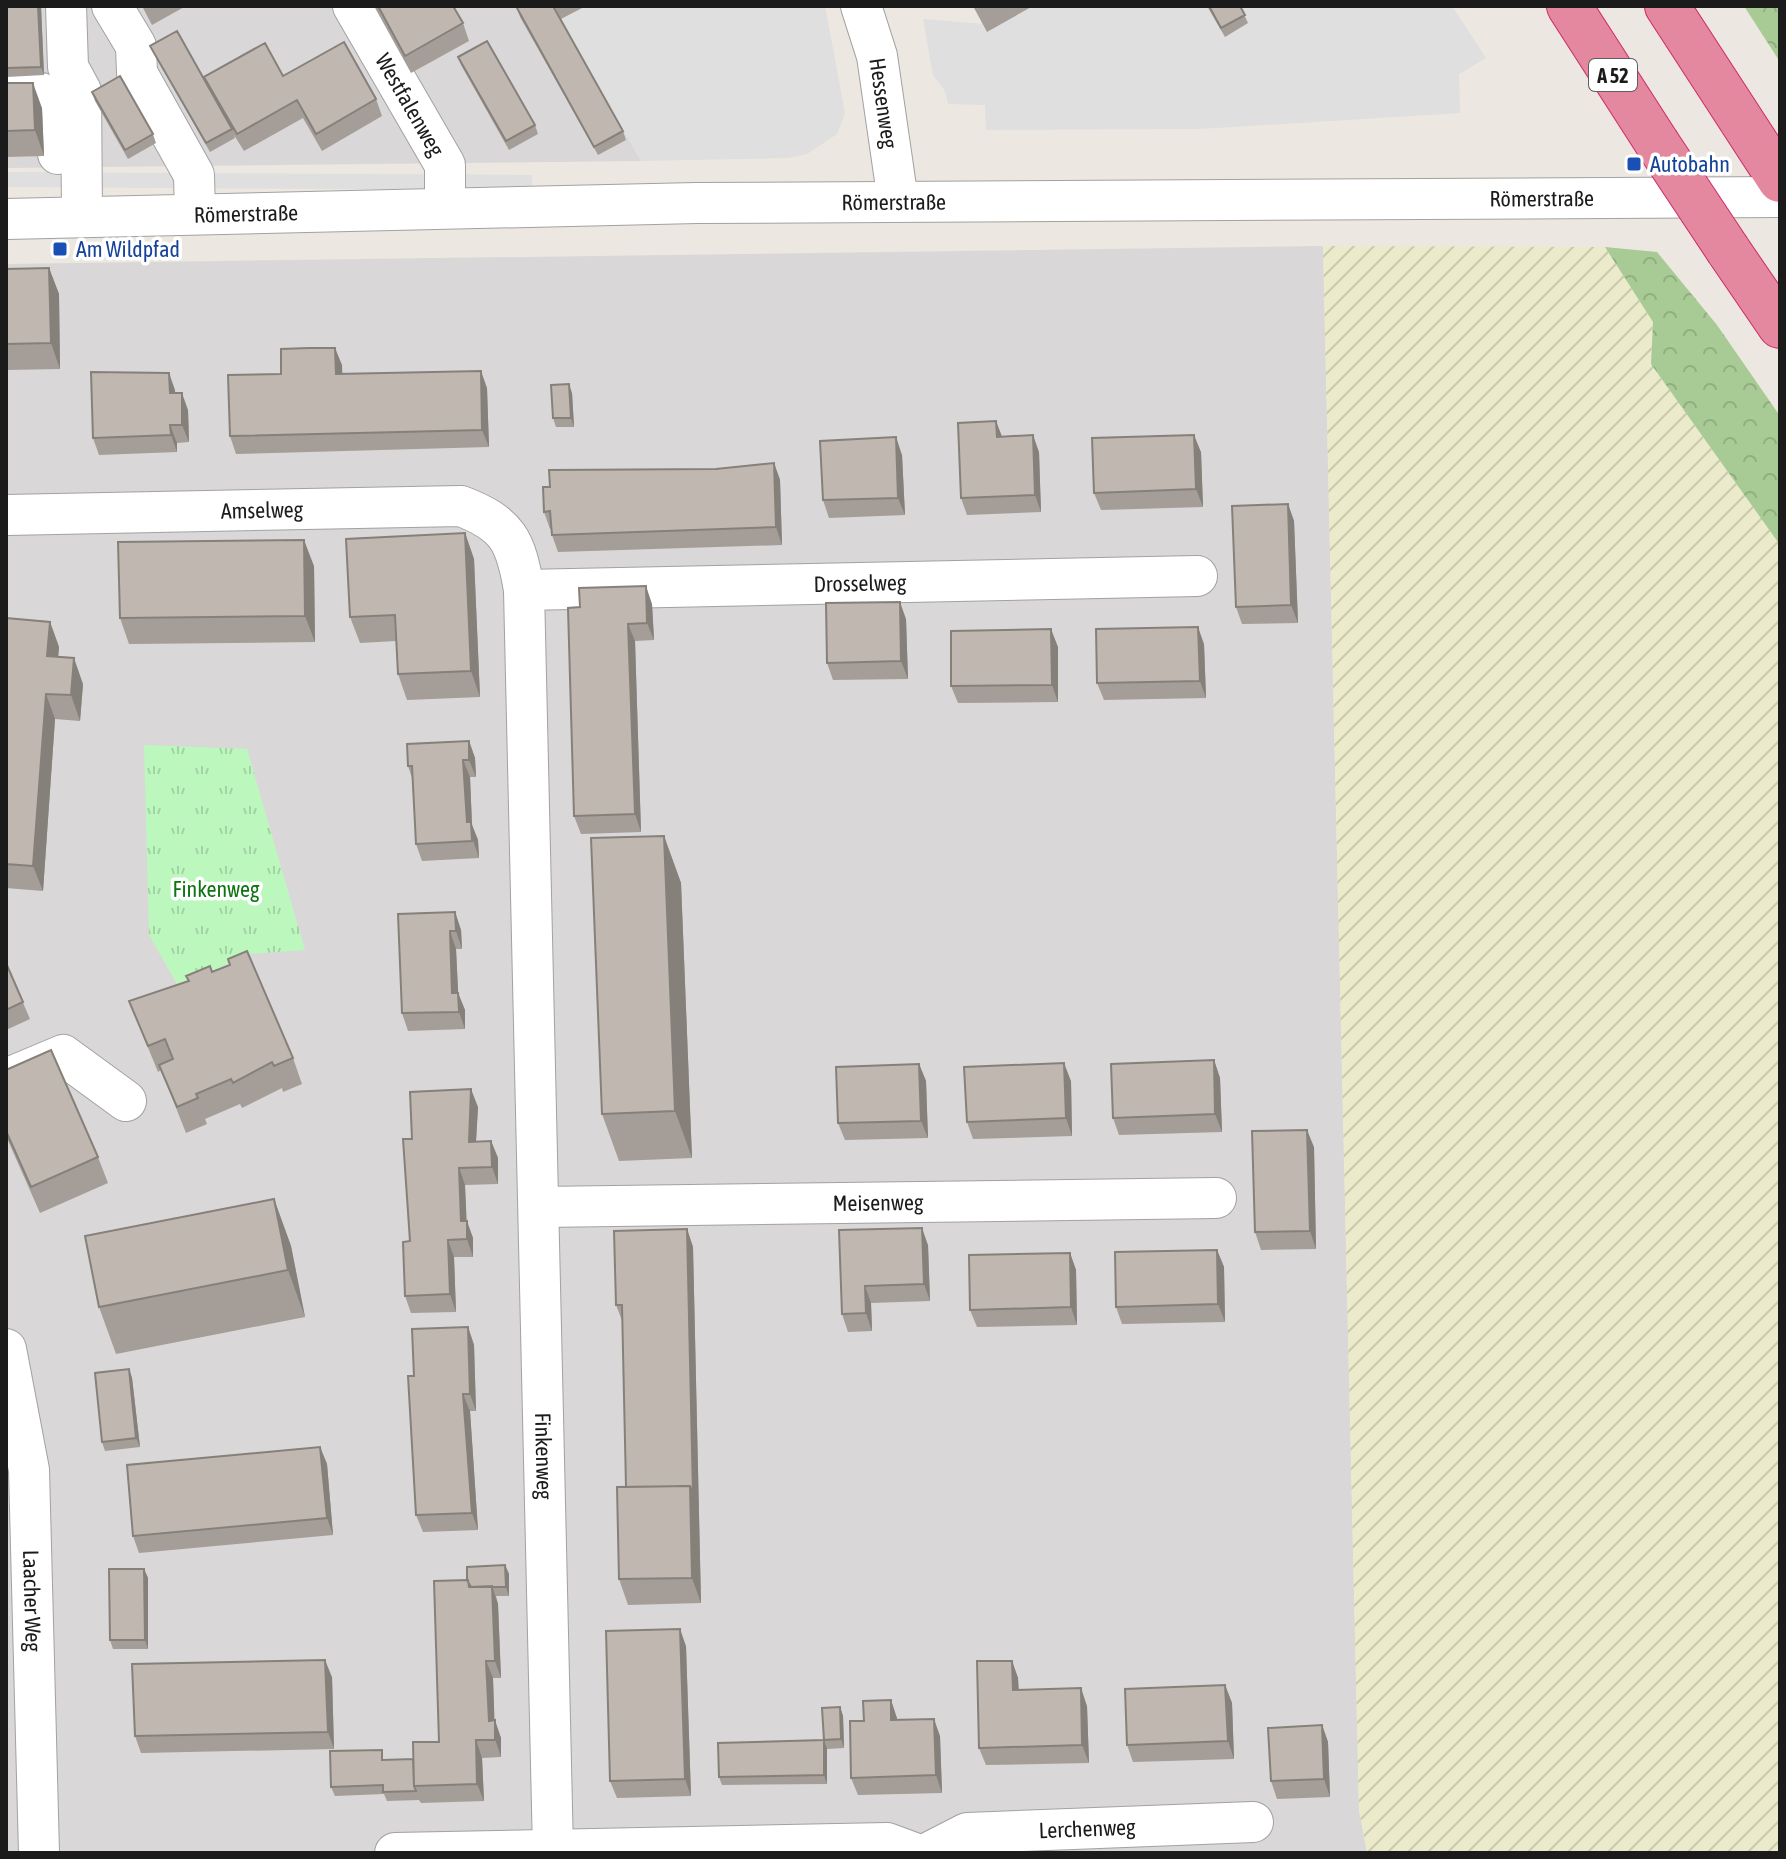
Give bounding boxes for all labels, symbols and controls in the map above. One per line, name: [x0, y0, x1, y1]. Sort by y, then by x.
street label: Westfalenweg: [370, 49, 450, 161]
street label: Hessenweg: [864, 56, 903, 151]
road number: A 52: [1589, 59, 1637, 91]
place label: Autobahn: [1650, 151, 1730, 177]
marker: Autobahn: [1625, 155, 1643, 173]
street label: Römerstraße: [1489, 185, 1594, 212]
street label: Römerstraße: [842, 189, 946, 215]
street label: Römerstraße: [193, 199, 298, 228]
place label: Am Wildpfad: [76, 236, 180, 262]
marker: Am Wildpfad: [51, 240, 69, 258]
street label: Amselweg: [220, 496, 304, 524]
street label: Drosselweg: [813, 569, 907, 597]
park label: Finkenweg: [173, 876, 260, 902]
street label: Meisenweg: [832, 1189, 924, 1216]
street label: Finkenweg: [530, 1412, 558, 1500]
street label: Laacher Weg: [18, 1549, 47, 1653]
street label: Lerchenweg: [1038, 1814, 1137, 1843]

